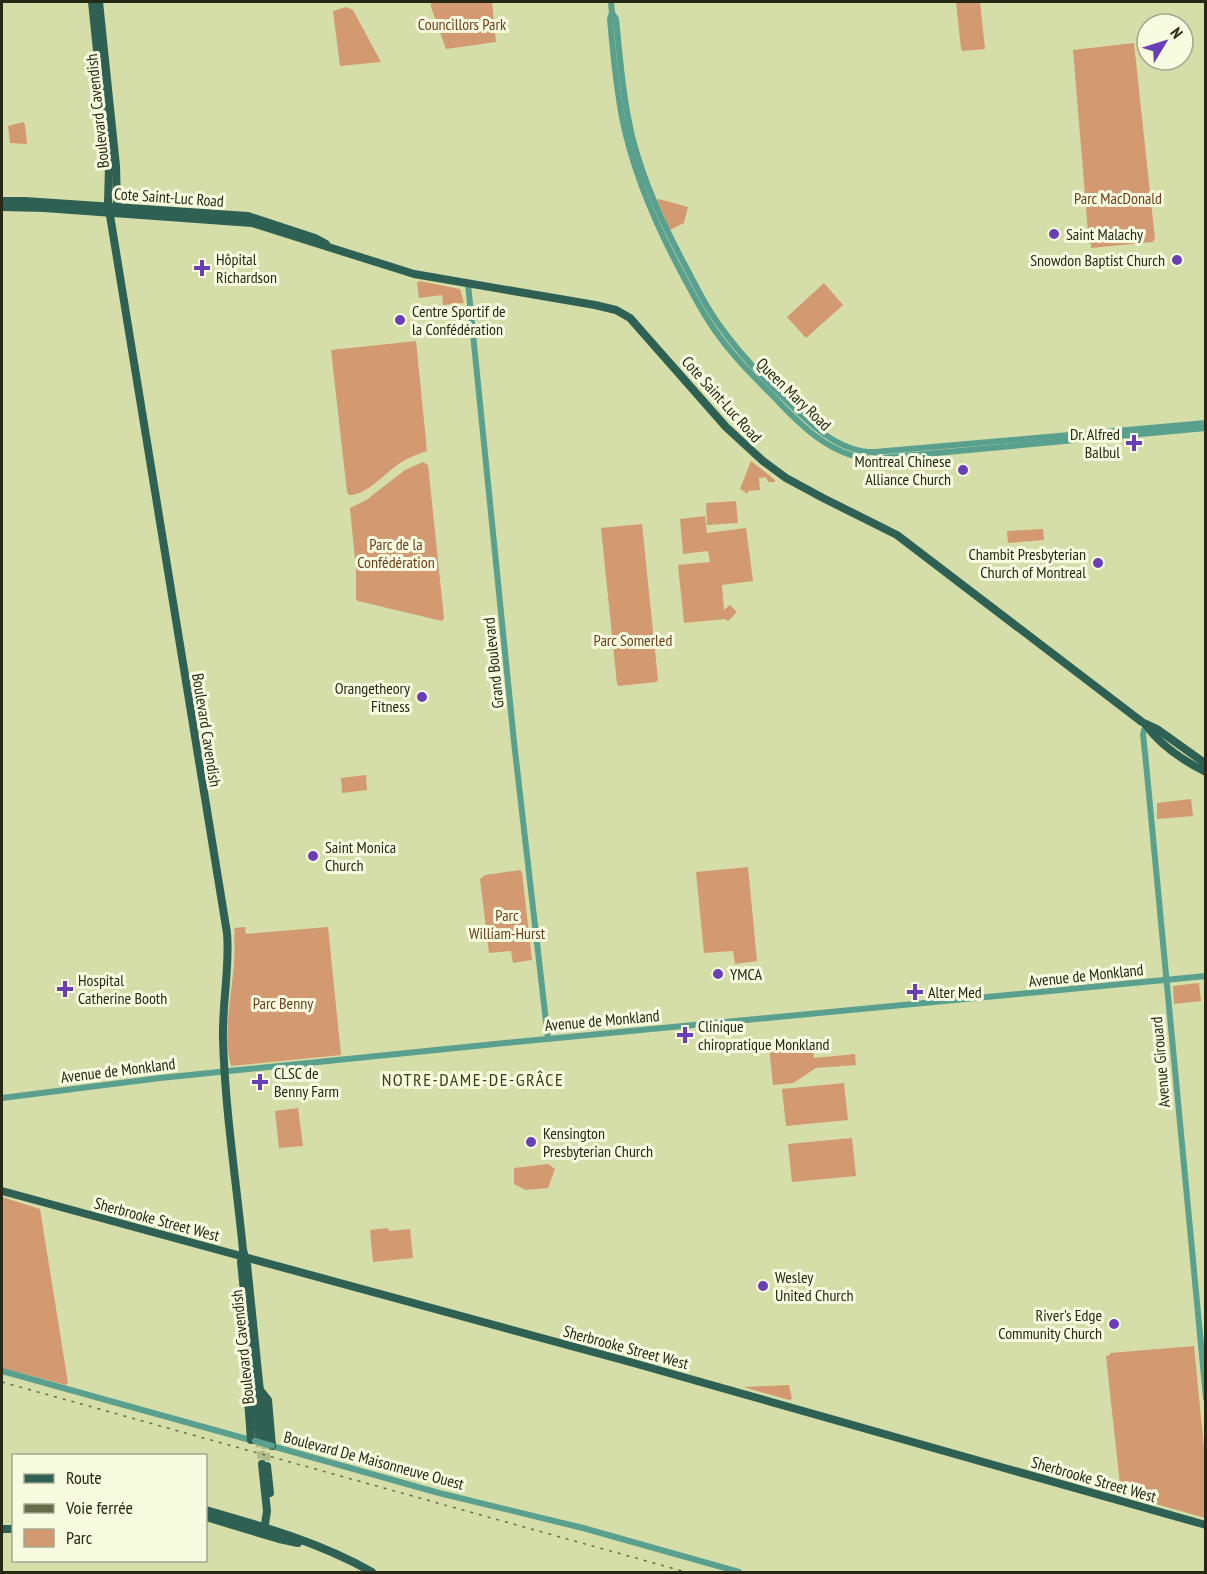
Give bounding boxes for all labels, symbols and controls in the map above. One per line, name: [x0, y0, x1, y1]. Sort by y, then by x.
north arrow: [1135, 12, 1195, 72]
park label: Councillors Park: [418, 14, 507, 34]
text: N: [1166, 23, 1187, 42]
street label: Boulevard Cavendish: [81, 53, 113, 169]
street label: Cote Saint-Luc Road: [113, 183, 225, 211]
park label: Parc MacDonald: [1074, 188, 1162, 208]
place label: Saint Malachy: [1066, 224, 1143, 244]
marker: Saint Malachy: [1047, 227, 1061, 241]
place label: Hôpital Richardson: [216, 249, 277, 287]
place label: Snowdon Baptist Church: [1030, 250, 1165, 270]
marker: Snowdon Baptist Church: [1170, 253, 1184, 267]
marker: Hôpital Richardson: [193, 259, 211, 277]
place label: Centre Sportif de la Confédération: [412, 301, 506, 339]
marker: Centre Sportif de la Confédération: [393, 313, 407, 327]
street label: Cote Saint-Luc Road: [678, 351, 766, 447]
street label: Queen Mary Road: [752, 353, 836, 435]
place label: Dr. Alfred Balbul: [1070, 424, 1120, 462]
marker: Dr. Alfred Balbul: [1125, 434, 1143, 452]
place label: Montreal Chinese Alliance Church: [854, 451, 951, 489]
marker: Montreal Chinese Alliance Church: [956, 463, 970, 477]
park label: Parc de la Confédération: [357, 534, 435, 572]
place label: Chambit Presbyterian Church of Montreal: [968, 544, 1086, 582]
marker: Chambit Presbyterian Church of Montreal: [1091, 556, 1105, 570]
street label: Grand Boulevard: [478, 616, 508, 709]
park label: Parc Somerled: [594, 630, 672, 650]
street label: Boulevard Cavendish: [188, 672, 226, 788]
place label: Orangetheory Fitness: [335, 678, 410, 716]
marker: Orangetheory Fitness: [415, 690, 429, 704]
place label: Saint Monica Church: [325, 837, 396, 875]
marker: Saint Monica Church: [306, 849, 320, 863]
park label: Parc William-Hurst: [469, 905, 546, 943]
street label: Avenue de Monkland: [1028, 959, 1144, 991]
place label: YMCA: [730, 964, 762, 984]
marker: YMCA: [711, 967, 725, 981]
place label: Hospital Catherine Booth: [78, 970, 167, 1008]
marker: Hospital Catherine Booth: [56, 980, 74, 998]
place label: Alter Med: [928, 982, 982, 1002]
marker: Alter Med: [906, 983, 924, 1001]
park label: Parc Benny: [253, 993, 313, 1013]
street label: Avenue de Monkland: [544, 1005, 660, 1035]
place label: Clinique chiropratique Monkland: [698, 1016, 829, 1054]
street label: Avenue Girouard: [1146, 1016, 1174, 1108]
marker: Clinique chiropratique Monkland: [676, 1026, 694, 1044]
street label: Avenue de Monkland: [60, 1053, 176, 1087]
place label: CLSC de Benny Farm: [274, 1063, 339, 1101]
district label: NOTRE-DAME-DE-GRÂCE: [382, 1068, 564, 1091]
marker: CLSC de Benny Farm: [251, 1073, 269, 1091]
place label: Kensington Presbyterian Church: [543, 1123, 653, 1161]
marker: Kensington Presbyterian Church: [524, 1135, 538, 1149]
street label: Sherbrooke Street West: [92, 1193, 222, 1245]
place label: Wesley United Church: [775, 1267, 853, 1305]
marker: Wesley United Church: [756, 1279, 770, 1293]
street label: Boulevard Cavendish: [226, 1289, 258, 1405]
place label: River's Edge Community Church: [998, 1305, 1102, 1343]
marker: River's Edge Community Church: [1107, 1317, 1121, 1331]
street label: Sherbrooke Street West: [561, 1321, 691, 1373]
street label: Boulevard De Maisonneuve Ouest: [282, 1426, 467, 1494]
street label: Sherbrooke Street West: [1029, 1452, 1159, 1507]
legend: [12, 1454, 207, 1562]
text: Route: [66, 1466, 102, 1489]
text: Voie ferrée: [65, 1496, 133, 1519]
text: Parc: [66, 1526, 93, 1549]

